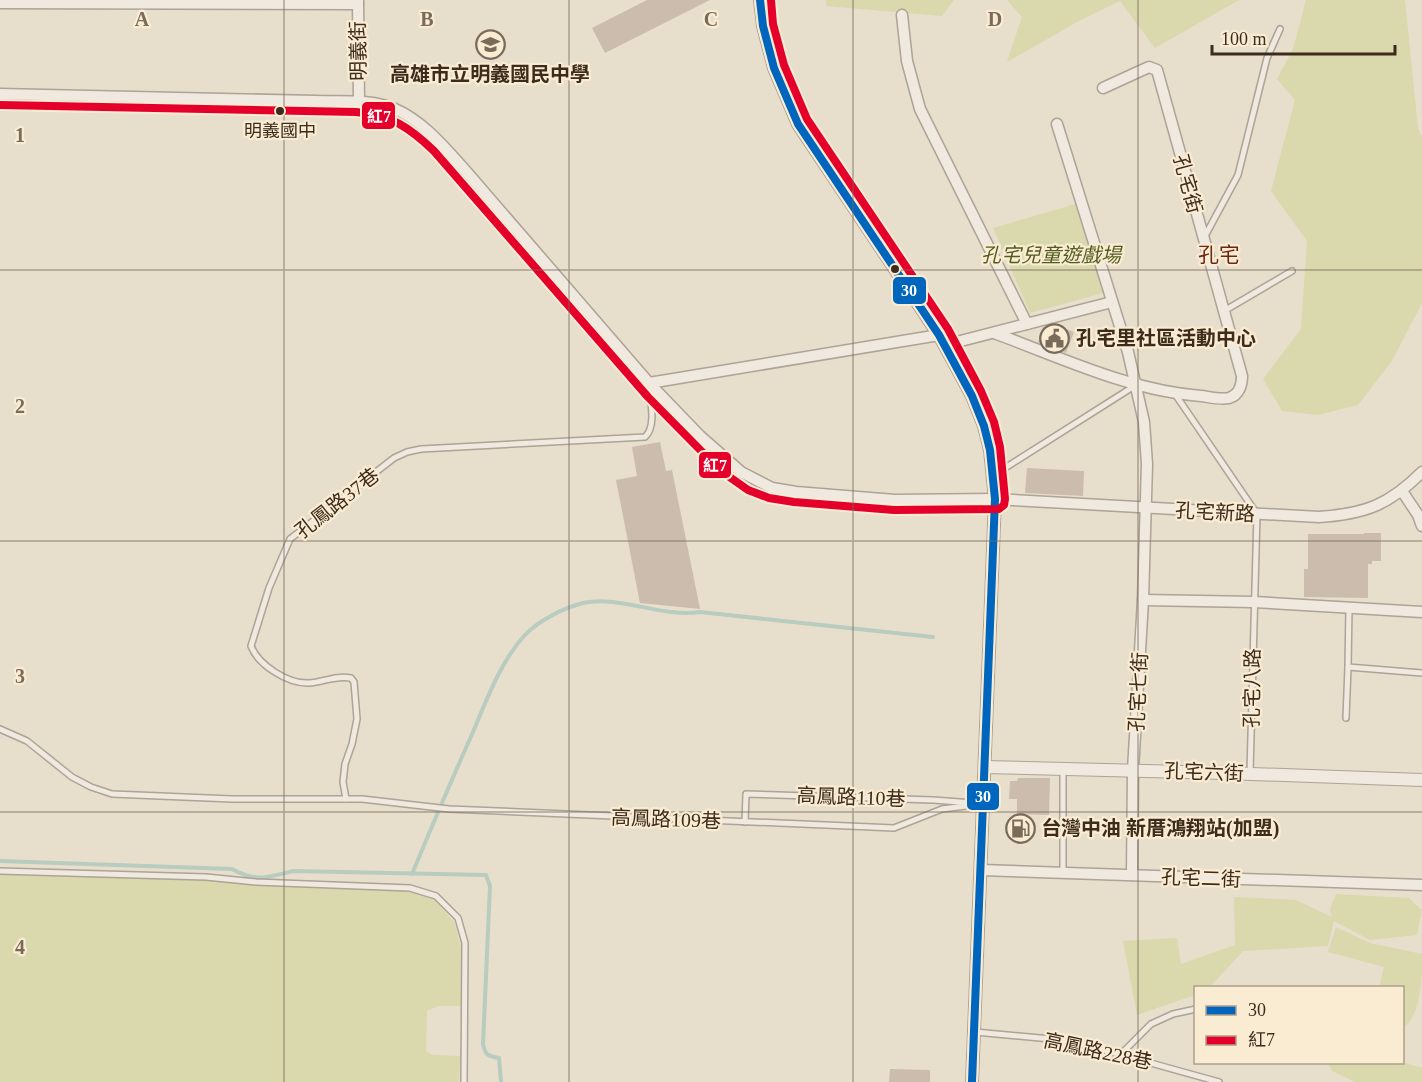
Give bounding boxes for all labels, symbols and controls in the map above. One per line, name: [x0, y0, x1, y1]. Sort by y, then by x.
text: A: [135, 8, 150, 30]
text: B: [420, 8, 434, 30]
text: C: [704, 8, 718, 30]
text: D: [988, 8, 1002, 30]
scale bar: [1212, 18, 1395, 56]
street label: 明義街: [346, 21, 370, 81]
school or university icon: 高雄市立明義國民中學: [474, 28, 506, 60]
text: 100 m: [1221, 29, 1267, 49]
place label: 高雄市立明義國民中學: [390, 63, 590, 85]
line badge: 紅7: [361, 101, 396, 130]
marker: 明義國中: [274, 105, 286, 117]
text: 紅7: [367, 108, 391, 125]
place label: 明義國中: [244, 121, 316, 141]
text: 1: [15, 124, 25, 146]
street label: 孔宅街: [1170, 152, 1206, 216]
district label: 孔宅: [1198, 243, 1240, 267]
park label: 孔宅兒童遊戲場: [981, 244, 1123, 266]
unlabelled marker: [889, 263, 901, 275]
line badge: 30: [892, 276, 927, 305]
text: 30: [901, 282, 917, 299]
public building icon: 孔宅里社區活動中心: [1039, 322, 1071, 354]
place label: 孔宅里社區活動中心: [1076, 327, 1256, 349]
text: 2: [15, 395, 25, 417]
line badge: 紅7: [698, 451, 732, 479]
text: 紅7: [703, 457, 727, 474]
street label: 孔鳳路37巷: [291, 464, 383, 542]
street label: 孔宅新路: [1174, 499, 1256, 525]
street label: 孔宅八路: [1240, 648, 1264, 728]
street label: 孔宅七街: [1125, 651, 1151, 733]
text: 3: [15, 665, 25, 687]
street label: 孔宅六街: [1164, 760, 1244, 784]
line badge: 30: [966, 782, 1000, 811]
street label: 高鳳路110巷: [796, 784, 906, 810]
text: 30: [975, 788, 991, 805]
street label: 高鳳路109巷: [611, 806, 721, 832]
fuel station icon: 台灣中油 新厝鴻翔站(加盟): [1004, 812, 1036, 844]
place label: 台灣中油 新厝鴻翔站(加盟): [1041, 817, 1279, 840]
street label: 孔宅二街: [1161, 866, 1241, 890]
text: 4: [15, 936, 25, 958]
legend: [1194, 986, 1404, 1064]
text: 30: [1248, 1000, 1266, 1020]
street label: 高鳳路228巷: [1042, 1029, 1154, 1073]
text: 紅7: [1248, 1030, 1275, 1050]

